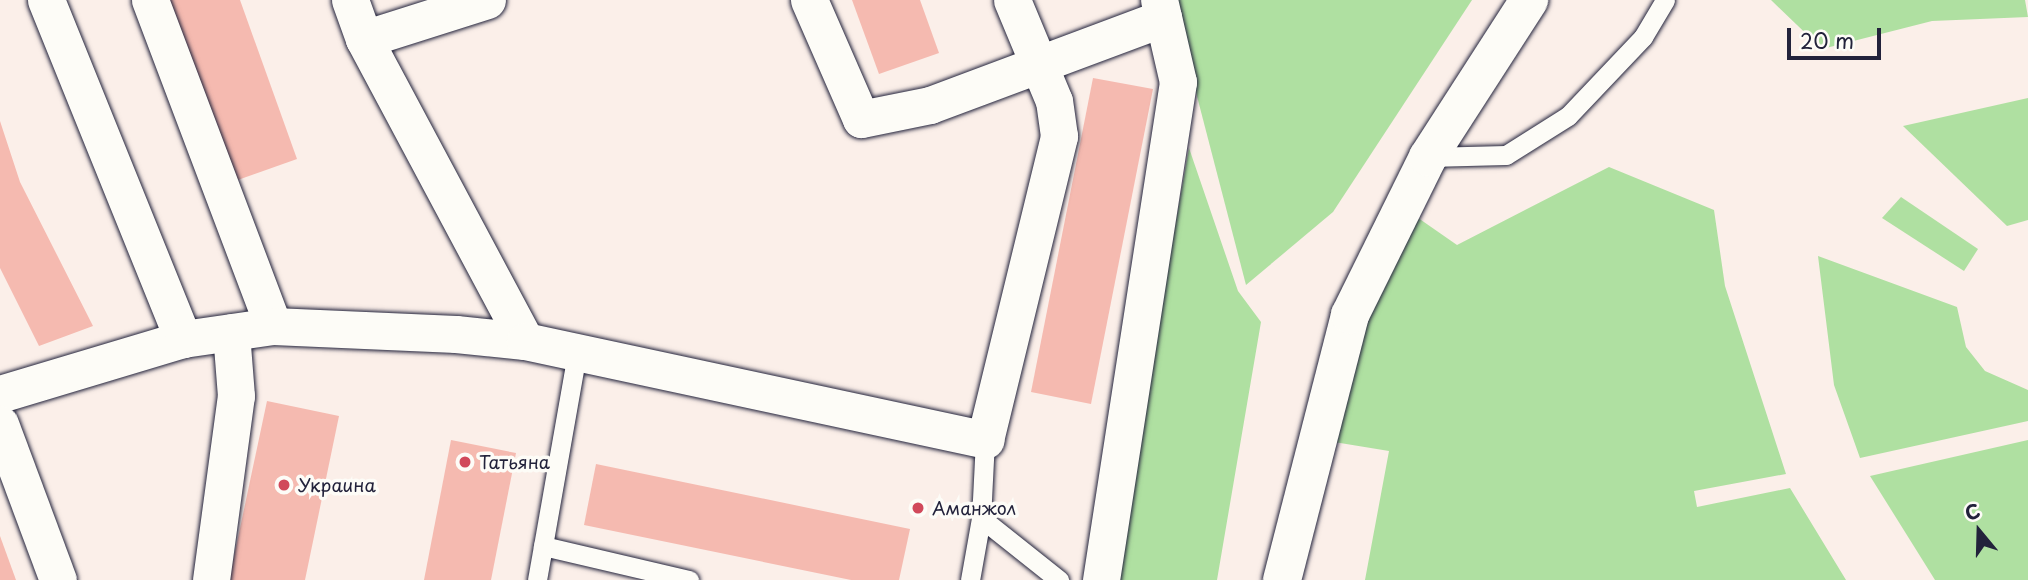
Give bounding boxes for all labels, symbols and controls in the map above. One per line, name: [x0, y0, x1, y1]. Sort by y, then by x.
scale bar: [1790, 14, 1884, 58]
text: 20 m: [1800, 24, 1854, 56]
place label: Татьяна: [479, 451, 550, 473]
marker: Татьяна: [457, 454, 473, 470]
place label: Украина: [298, 474, 376, 496]
marker: Украина: [276, 477, 292, 493]
north arrow: [1944, 496, 2014, 566]
text: С: [1961, 496, 1983, 527]
place label: Аманжол: [932, 497, 1016, 519]
marker: Аманжол: [910, 500, 926, 516]

